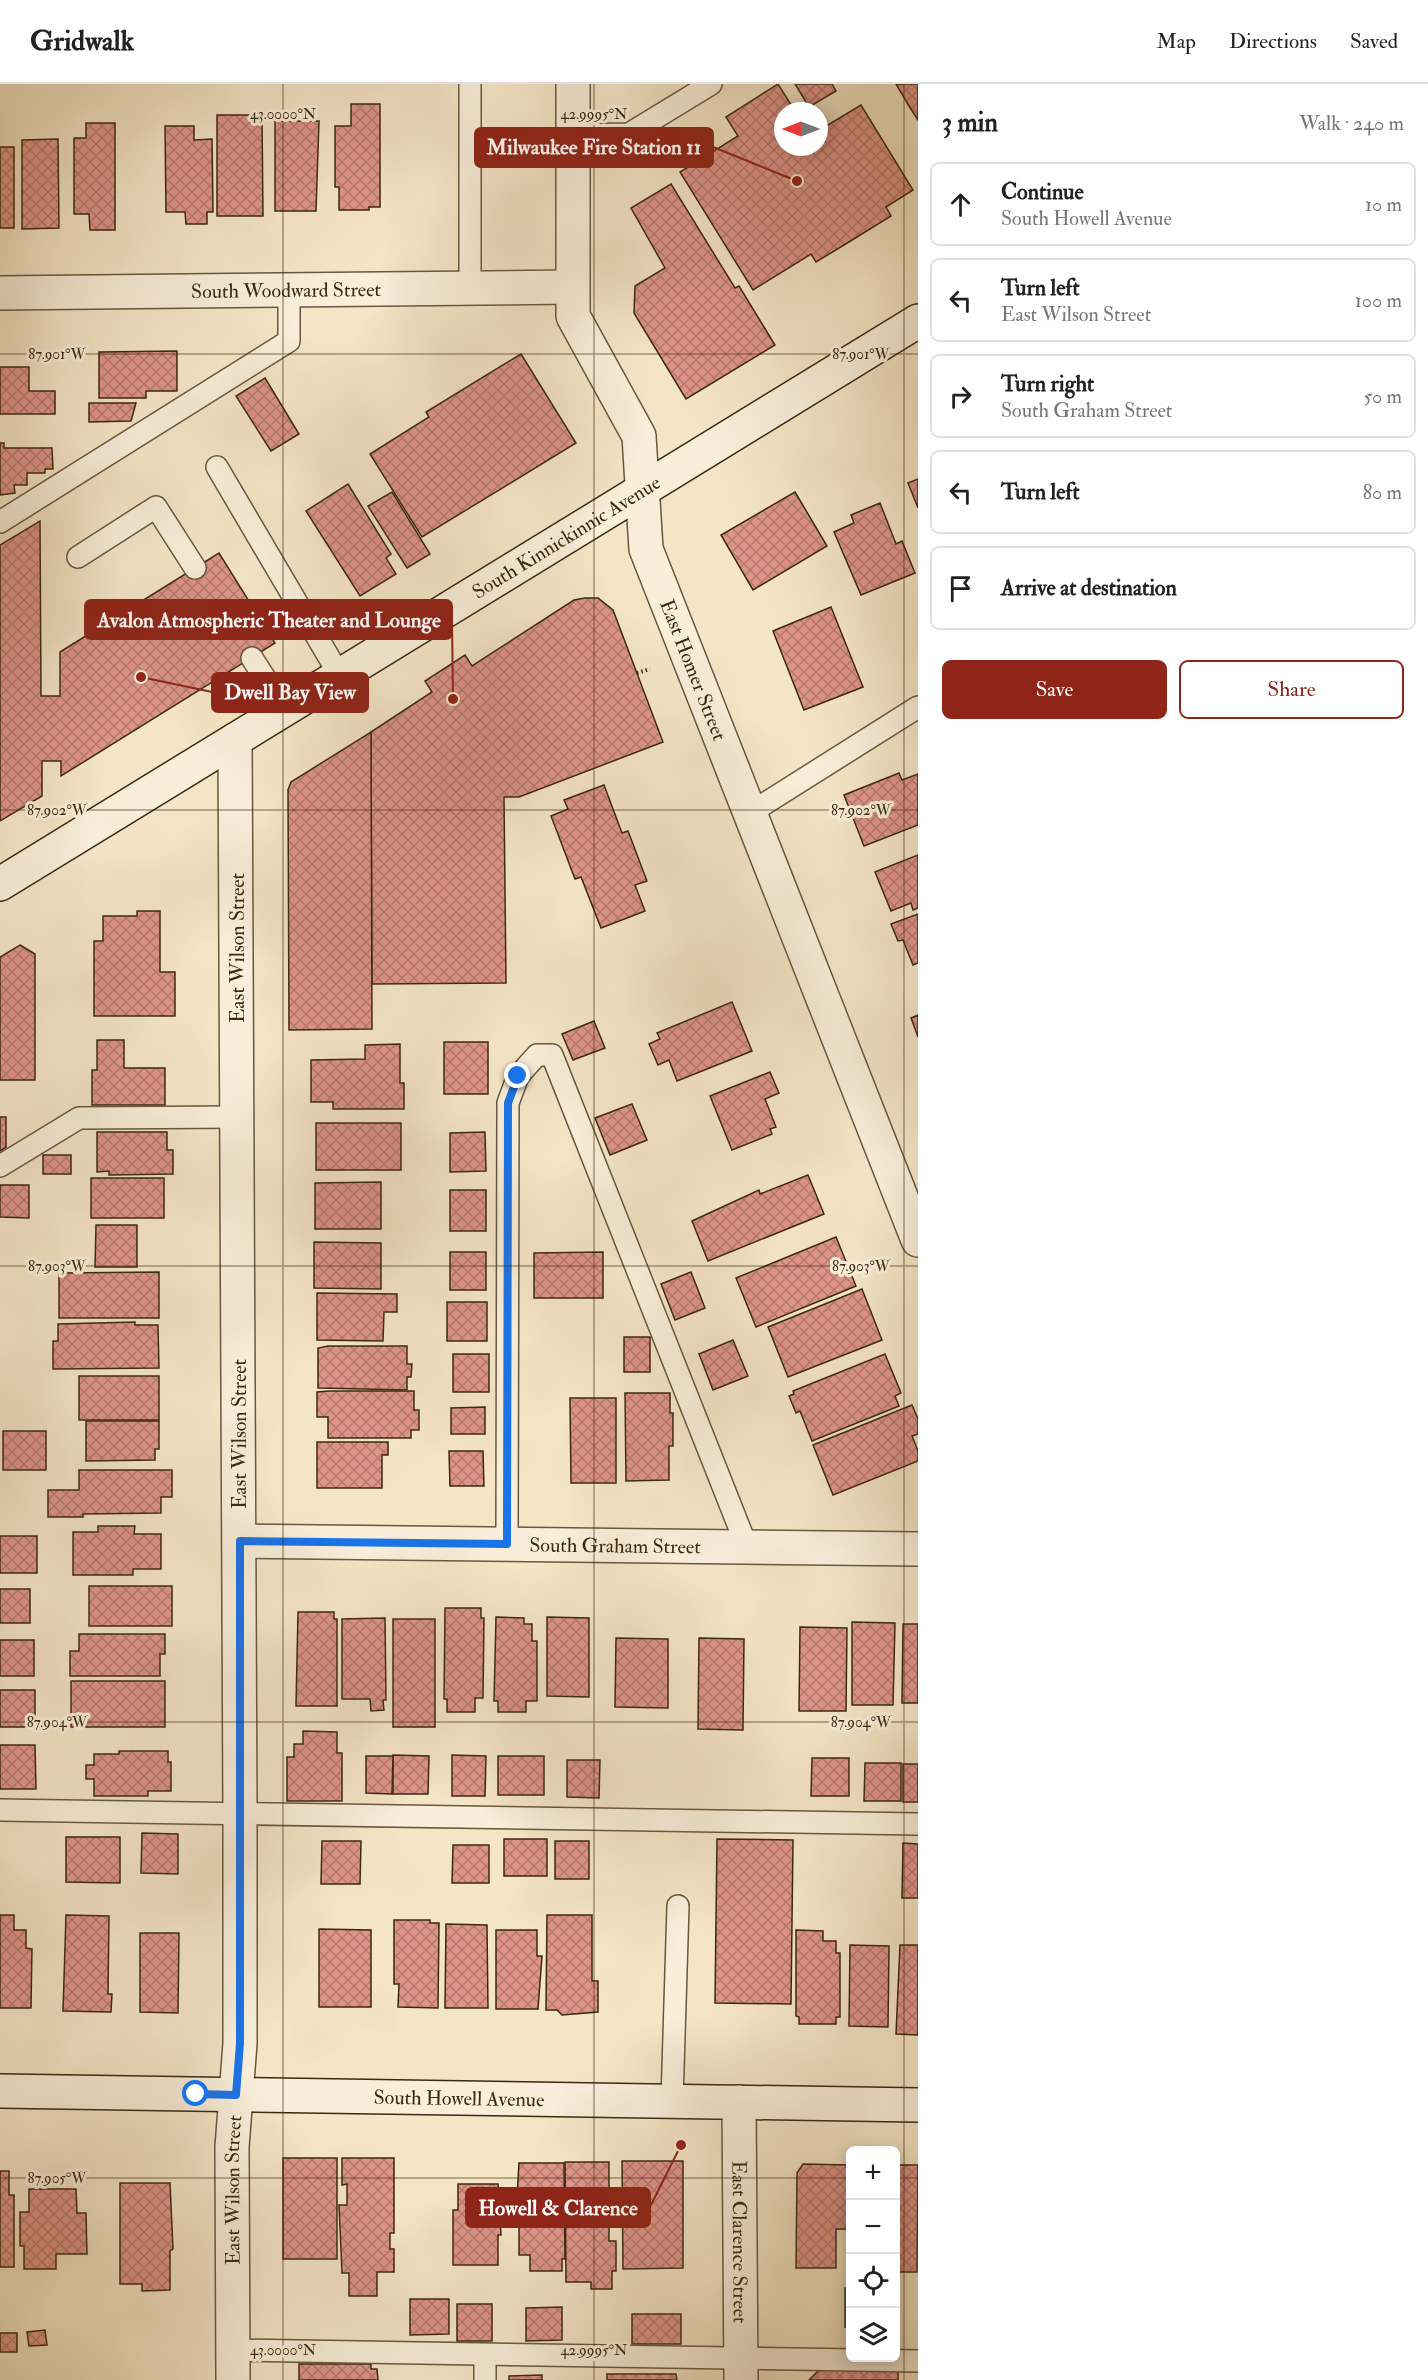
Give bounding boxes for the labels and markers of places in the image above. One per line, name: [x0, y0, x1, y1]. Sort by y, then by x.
callout: Milwaukee Fire Station 11: [475, 128, 713, 167]
callout: Avalon Atmospheric Theater and Lounge: [85, 600, 452, 639]
callout: Dwell Bay View: [212, 673, 368, 712]
callout: Howell & Clarence: [466, 2188, 650, 2227]

